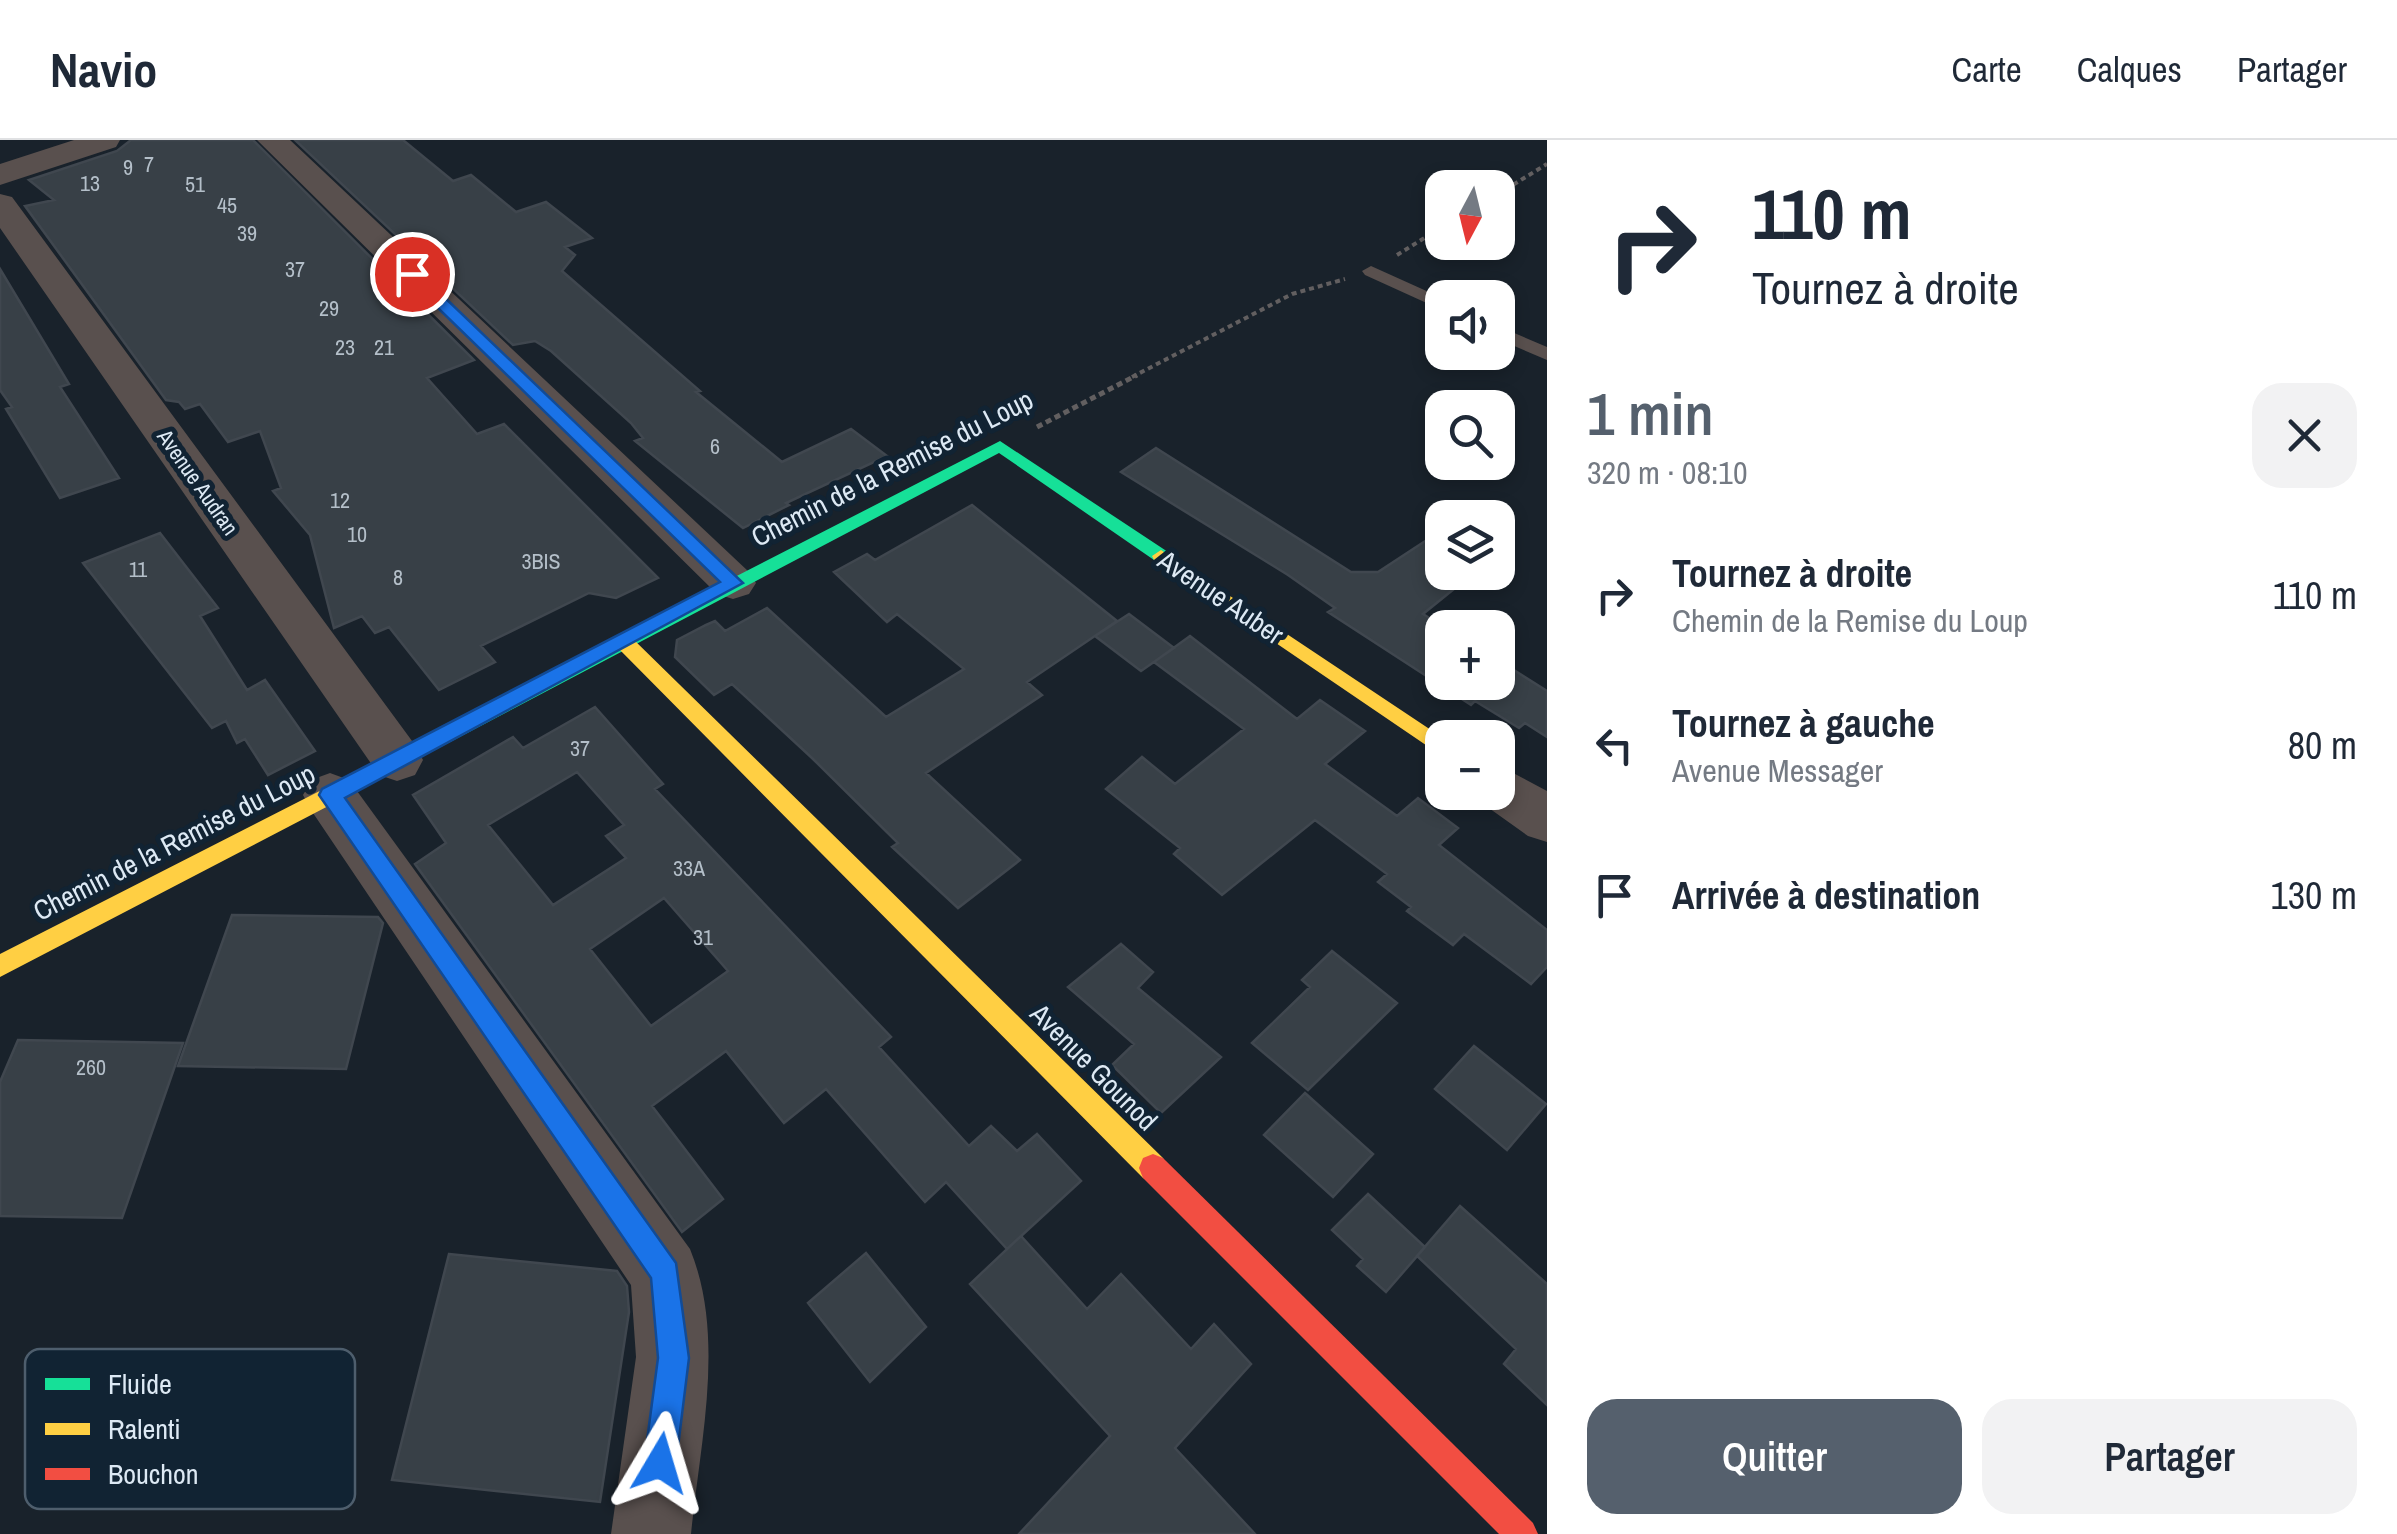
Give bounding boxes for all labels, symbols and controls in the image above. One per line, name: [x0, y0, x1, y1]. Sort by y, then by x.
text: Navio: [50, 37, 157, 102]
text: Carte: [1951, 46, 2022, 93]
text: Calques: [2077, 46, 2182, 93]
text: Partager: [2237, 46, 2347, 93]
house number: 7: [144, 149, 154, 179]
house number: 9: [123, 152, 133, 182]
text: 110 m: [1752, 167, 1912, 261]
house number: 13: [80, 168, 100, 198]
house number: 51: [185, 169, 205, 199]
north arrow: [1425, 170, 1515, 260]
map controls: [1425, 170, 1515, 810]
icon: right: [1587, 180, 1717, 310]
house number: 45: [217, 190, 237, 220]
house number: 39: [237, 218, 257, 248]
pin: [370, 232, 455, 317]
icon: arrive: [385, 247, 440, 302]
house number: 37: [285, 254, 305, 284]
text: Tournez à droite: [1752, 257, 2019, 318]
button: sound: [1425, 280, 1515, 370]
house number: 29: [319, 293, 339, 323]
house number: 23: [335, 332, 355, 362]
house number: 21: [374, 332, 394, 362]
text: 1 min: [1587, 373, 1714, 454]
street label: Chemin de la Remise du Loup: [745, 380, 1039, 556]
button: close: [2252, 383, 2357, 488]
button: search: [1425, 390, 1515, 480]
street label: Avenue Audran: [150, 422, 246, 541]
house number: 6: [710, 431, 720, 461]
text: 320 m · 08:10: [1587, 451, 1747, 494]
house number: 12: [330, 485, 350, 515]
button: layers: [1425, 500, 1515, 590]
house number: 10: [347, 519, 367, 549]
street label: Avenue Auber: [1150, 540, 1292, 653]
house number: 3BIS: [521, 546, 561, 576]
text: Tournez à droite: [1672, 548, 1912, 599]
house number: 11: [129, 554, 147, 584]
house number: 8: [393, 562, 403, 592]
icon: right: [1587, 568, 1642, 623]
text: 110 m: [2273, 570, 2357, 621]
text: Chemin de la Remise du Loup: [1672, 599, 2028, 642]
button: +: [1425, 610, 1515, 700]
text: Tournez à gauche: [1672, 698, 1935, 749]
icon: left: [1587, 718, 1642, 773]
button: −: [1425, 720, 1515, 810]
text: 80 m: [2288, 720, 2357, 771]
house number: 37: [570, 733, 590, 763]
text: Avenue Messager: [1672, 749, 1883, 792]
street label: Chemin de la Remise du Loup: [27, 754, 321, 930]
house number: 33A: [673, 853, 706, 883]
icon: arrive: [1587, 868, 1642, 923]
text: Arrivée à destination: [1672, 870, 1980, 921]
text: 130 m: [2270, 870, 2357, 921]
house number: 31: [693, 922, 713, 952]
street label: Avenue Gounod: [1021, 994, 1166, 1139]
house number: 260: [76, 1052, 106, 1082]
legend: [25, 1349, 355, 1509]
text: Fluide: [108, 1365, 172, 1403]
button: Quitter: [1587, 1399, 1962, 1514]
button: Partager: [1982, 1399, 2357, 1514]
text: Ralenti: [108, 1410, 181, 1448]
position arrow: [608, 1411, 712, 1515]
text: Bouchon: [108, 1455, 199, 1493]

